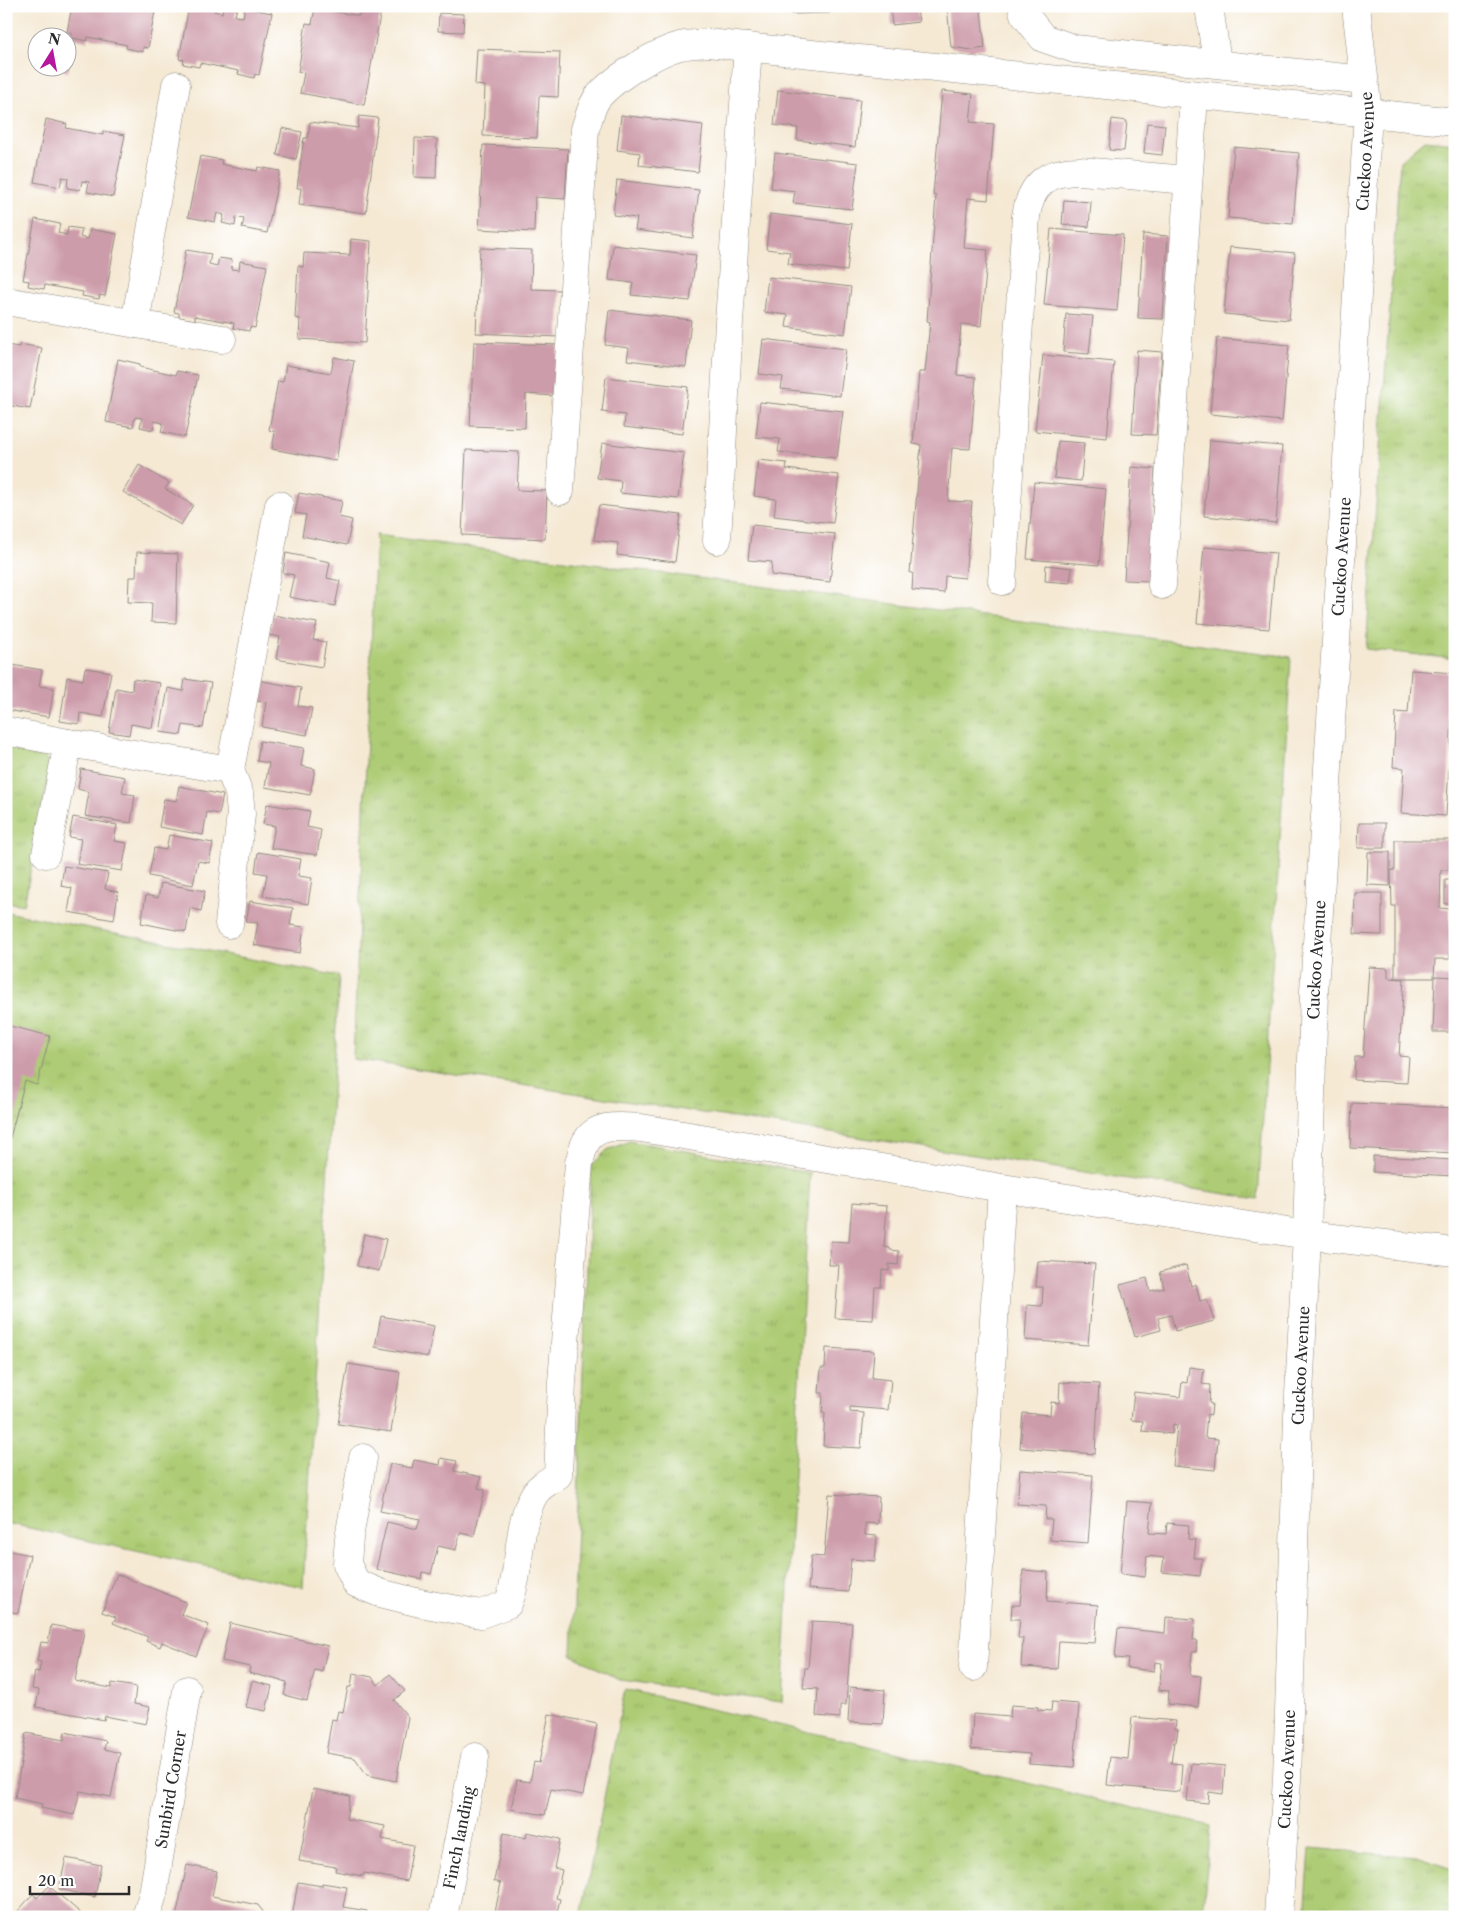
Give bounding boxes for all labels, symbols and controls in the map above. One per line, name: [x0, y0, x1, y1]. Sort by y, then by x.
north arrow: [28, 28, 78, 78]
text: N: [47, 29, 62, 49]
street label: Cuckoo Avenue: [1352, 91, 1378, 212]
street label: Cuckoo Avenue: [1328, 496, 1355, 617]
street label: Cuckoo Avenue: [1303, 900, 1330, 1020]
street label: Cuckoo Avenue: [1288, 1305, 1313, 1425]
street label: Cuckoo Avenue: [1274, 1709, 1299, 1830]
street label: Sunbird Corner: [151, 1729, 190, 1850]
street label: Finch landing: [439, 1784, 479, 1891]
scale bar: [30, 1863, 129, 1895]
text: 20 m: [38, 1871, 74, 1890]

